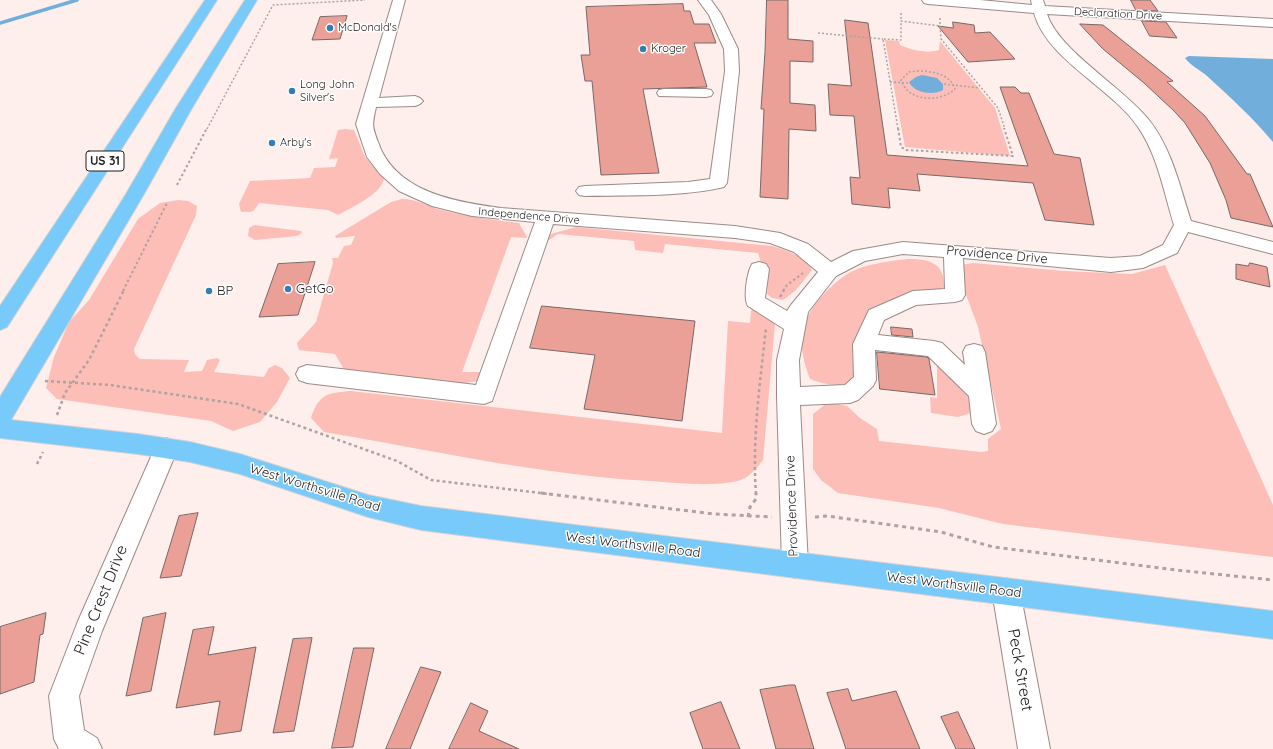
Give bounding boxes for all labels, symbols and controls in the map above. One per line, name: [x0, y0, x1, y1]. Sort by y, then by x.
street label: Declaration Drive: [1073, 5, 1163, 23]
place label: McDonald's: [338, 21, 397, 35]
marker: McDonald's: [325, 23, 335, 33]
place label: Kroger: [651, 42, 686, 56]
marker: Kroger: [638, 44, 648, 54]
place label: Long John Silver's: [300, 78, 354, 104]
marker: Long John Silver's: [287, 86, 297, 96]
place label: Arby's: [280, 136, 312, 150]
marker: Arby's: [267, 138, 277, 148]
road number: US 31: [86, 151, 124, 171]
street label: Independence Drive: [478, 205, 580, 227]
street label: Providence Drive: [946, 243, 1048, 267]
place label: GetGo: [296, 281, 334, 297]
place label: BP: [217, 283, 233, 299]
marker: GetGo: [283, 284, 293, 294]
marker: BP: [204, 286, 214, 296]
street label: Providence Drive: [782, 455, 802, 557]
street label: West Worthsville Road: [248, 461, 382, 515]
street label: West Worthsville Road: [565, 529, 701, 561]
street label: Pine Crest Drive: [70, 542, 132, 658]
street label: West Worthsville Road: [886, 569, 1022, 601]
street label: Peck Street: [1003, 627, 1037, 713]

